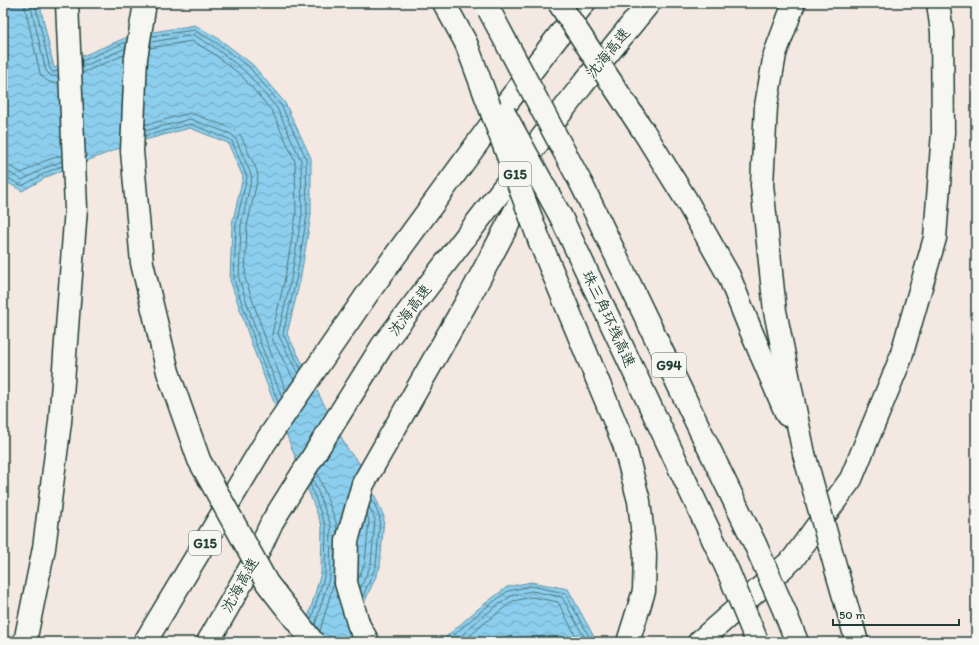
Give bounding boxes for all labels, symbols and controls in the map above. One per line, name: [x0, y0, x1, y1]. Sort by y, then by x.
street label: 沈海高速: [582, 24, 634, 82]
road number: G15: [499, 162, 531, 186]
street label: 珠三角环线高速: [579, 268, 639, 370]
street label: 沈海高速: [385, 281, 435, 339]
road number: G94: [652, 353, 686, 377]
road number: G15: [189, 531, 221, 555]
street label: 沈海高速: [218, 554, 262, 616]
scale bar: [833, 601, 959, 627]
text: 50 m: [839, 608, 865, 622]

